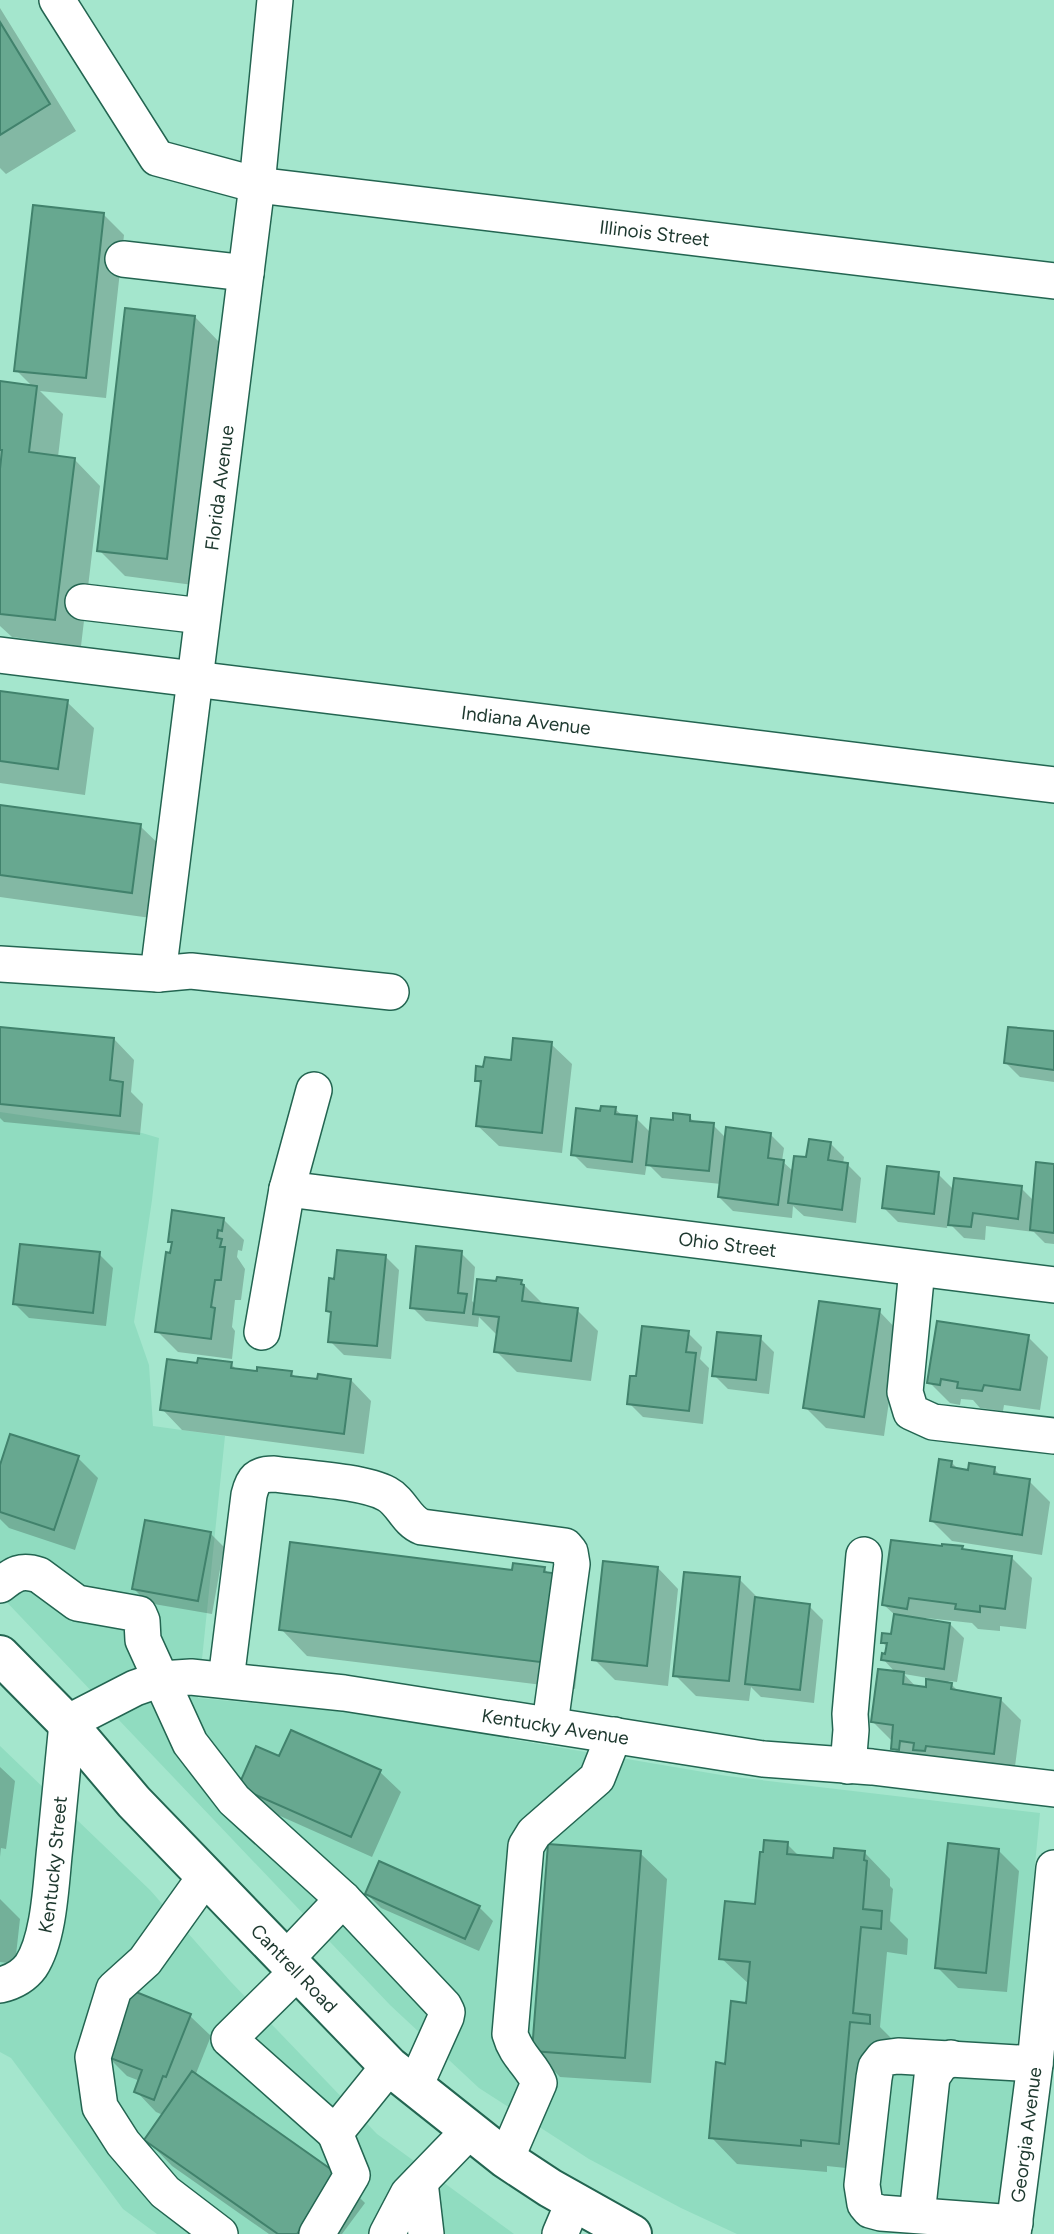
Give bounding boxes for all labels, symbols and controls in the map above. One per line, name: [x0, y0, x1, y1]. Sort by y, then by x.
street label: Illinois Street: [598, 215, 711, 251]
street label: Florida Avenue: [200, 424, 239, 552]
street label: Indiana Avenue: [460, 701, 592, 740]
street label: Ohio Street: [677, 1227, 778, 1262]
street label: Kentucky Avenue: [480, 1704, 631, 1750]
street label: Kentucky Street: [33, 1795, 72, 1935]
street label: Cantrell Road: [246, 1919, 342, 2018]
street label: Georgia Avenue: [1006, 2066, 1046, 2204]

